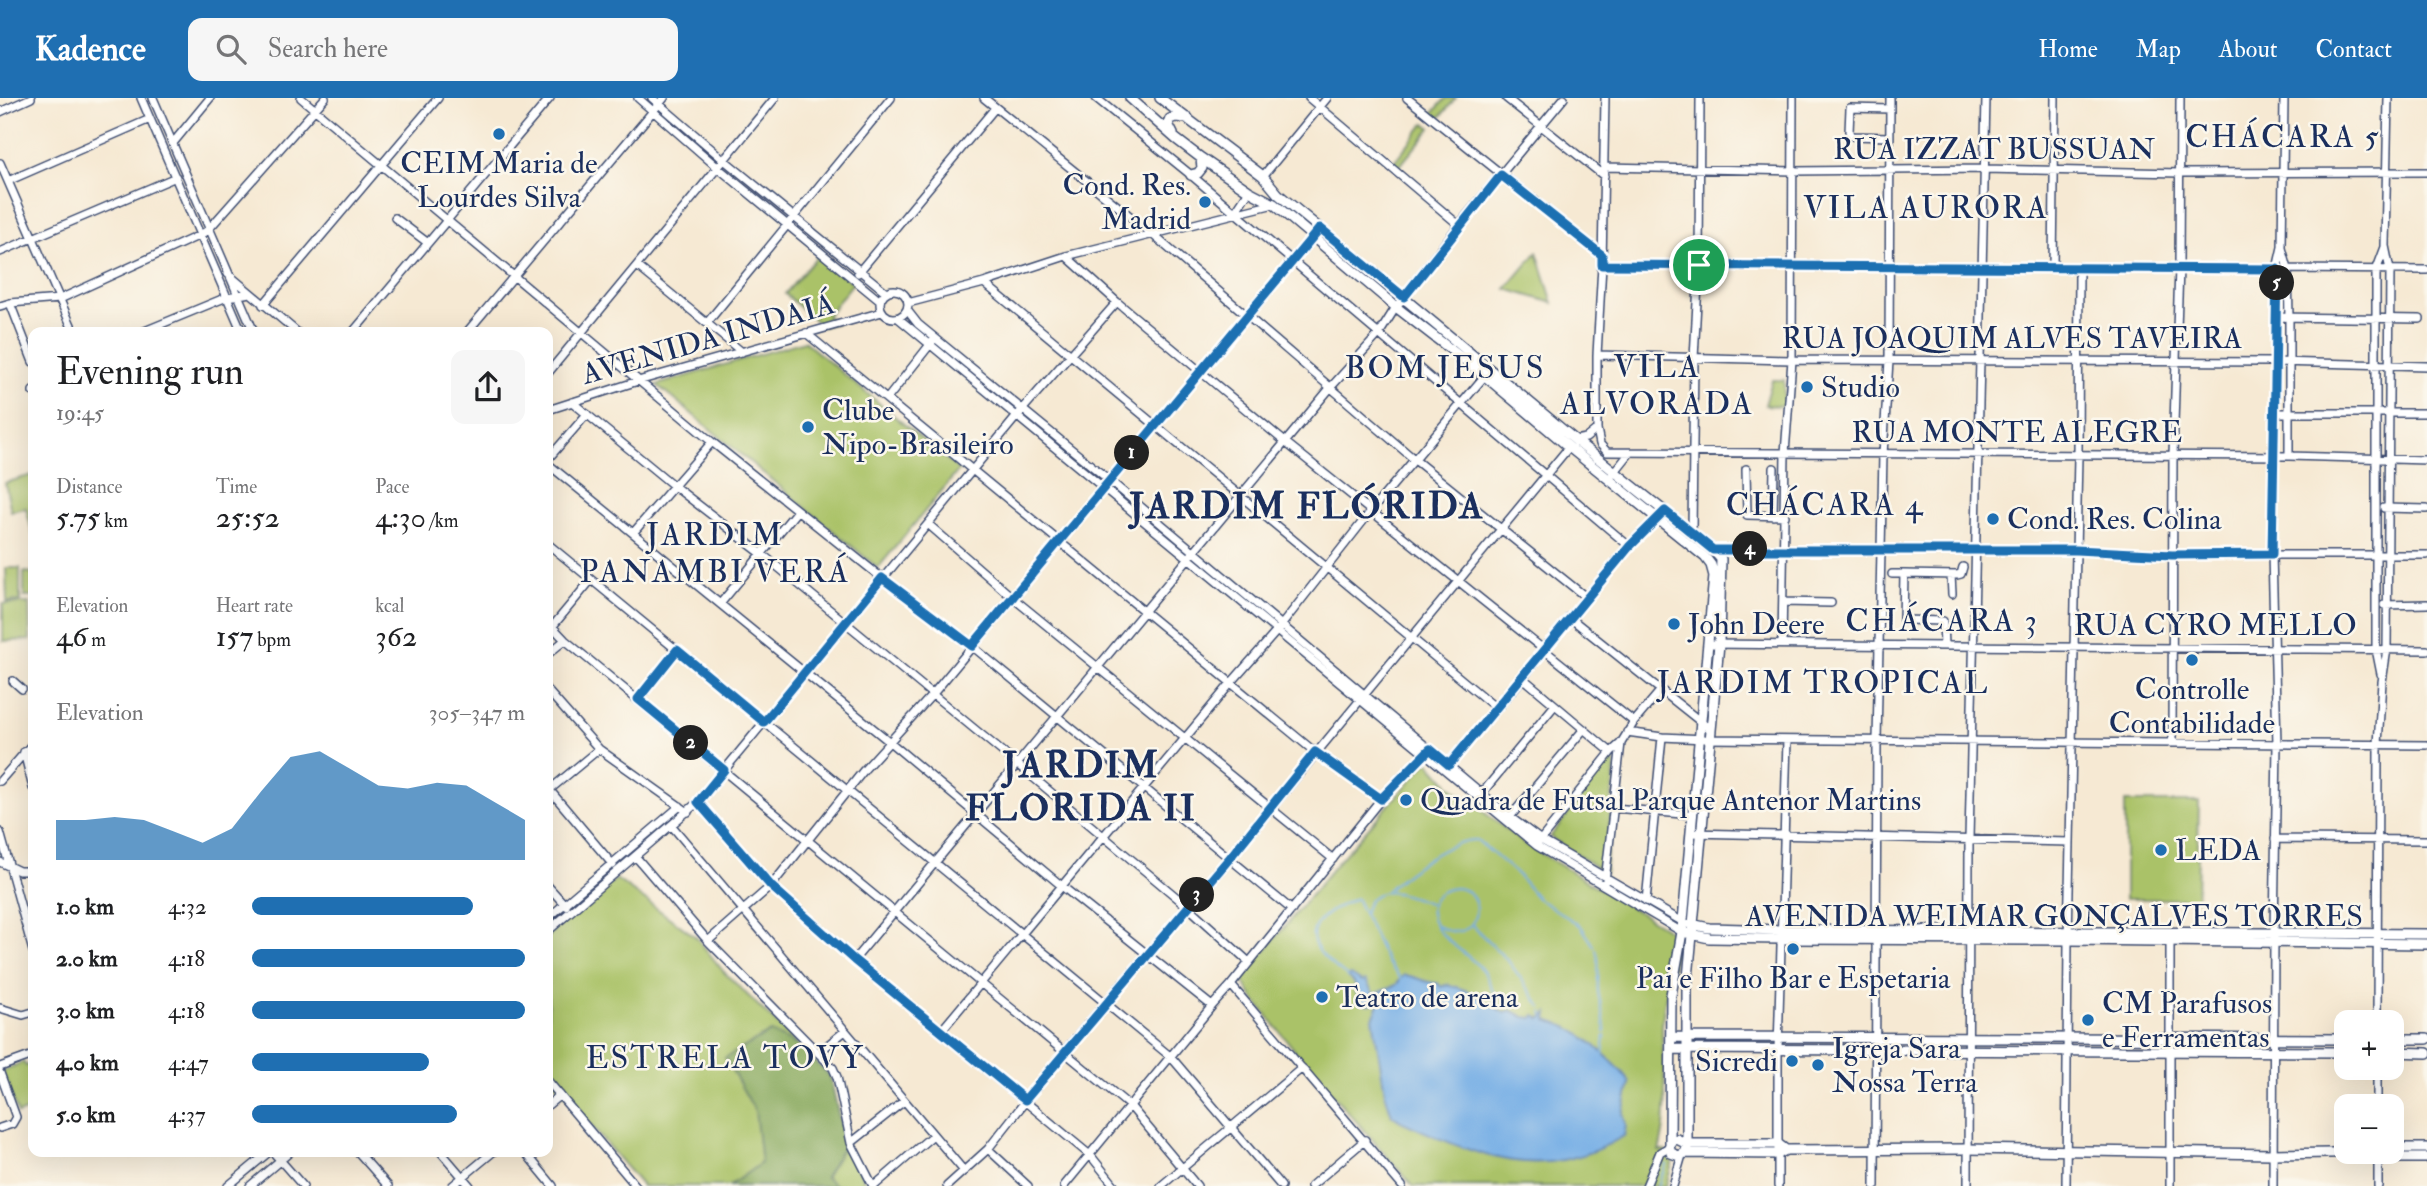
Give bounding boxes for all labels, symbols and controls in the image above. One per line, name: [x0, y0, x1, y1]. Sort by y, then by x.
search box: [188, 18, 678, 81]
text: Kadence: [35, 29, 146, 70]
icon: search: [212, 30, 250, 68]
text: Search here: [268, 33, 388, 65]
text: Home: [2038, 34, 2098, 65]
text: Map: [2136, 34, 2181, 65]
text: About: [2219, 34, 2278, 65]
text: Contact: [2316, 34, 2392, 65]
district label: CHÁCARA 5: [2185, 117, 2381, 157]
marker: CEIM Maria de Lourdes Silva: [491, 126, 507, 142]
street label: RUA IZZAT BUSSUAN: [1833, 131, 2155, 168]
place label: CEIM Maria de Lourdes Silva: [400, 145, 598, 216]
place label: Cond. Res. Madrid: [1062, 167, 1191, 238]
district label: VILA AURORA: [1803, 188, 2049, 228]
marker: Cond. Res. Madrid: [1197, 194, 1213, 210]
pin: [1669, 235, 1729, 295]
icon: arrive: [1680, 246, 1718, 284]
pin: 5: [2260, 266, 2294, 300]
text: 5: [2272, 270, 2281, 294]
street label: AVENIDA INDAIÁ: [576, 285, 839, 393]
street label: RUA JOAQUIM ALVES TAVEIRA: [1782, 320, 2242, 357]
district label: VILA ALVORADA: [1559, 347, 1754, 424]
text: Evening run: [56, 348, 244, 396]
district label: BOM JESUS: [1345, 348, 1545, 388]
button: share: [451, 350, 525, 424]
place label: Studio: [1821, 369, 1900, 406]
marker: Studio: [1799, 379, 1815, 395]
place label: Clube Nipo-Brasileiro: [822, 392, 1014, 463]
text: 19:45: [56, 398, 104, 427]
street label: RUA MONTE ALEGRE: [1852, 414, 2182, 451]
marker: Clube Nipo-Brasileiro: [800, 419, 816, 435]
pin: 1: [1114, 436, 1150, 470]
text: 1: [1128, 440, 1135, 464]
text: Distance: [56, 475, 122, 499]
text: Time: [216, 475, 257, 499]
text: Pace: [375, 475, 409, 499]
district label: JARDIM FLÓRIDA: [1127, 482, 1485, 530]
district label: CHÁCARA 4: [1726, 485, 1924, 525]
text: 5.75: [56, 499, 100, 536]
text: 25:52: [216, 499, 280, 536]
text: 4:30: [375, 499, 426, 536]
place label: Cond. Res. Colina: [2007, 501, 2222, 538]
text: km: [100, 509, 128, 533]
text: /km: [426, 509, 459, 533]
marker: Cond. Res. Colina: [1985, 511, 2001, 527]
district label: JARDIM PANAMBI VERÁ: [580, 515, 850, 592]
pin: 4: [1732, 532, 1768, 566]
text: 4: [1744, 536, 1755, 560]
text: Elevation: [56, 594, 128, 618]
text: Heart rate: [216, 594, 293, 618]
text: kcal: [375, 594, 404, 618]
district label: CHÁCARA 3: [1845, 601, 2039, 641]
place label: John Deere: [1687, 606, 1825, 643]
street label: RUA CYRO MELLO: [2073, 607, 2357, 644]
marker: John Deere: [1666, 616, 1682, 632]
text: 46: [56, 618, 87, 655]
text: 157: [216, 618, 253, 655]
text: 362: [375, 618, 417, 655]
text: m: [87, 628, 106, 652]
text: bpm: [253, 628, 291, 652]
marker: Controlle Contabilidade: [2184, 652, 2200, 668]
district label: JARDIM TROPICAL: [1656, 663, 1989, 703]
place label: Controlle Contabilidade: [2109, 671, 2275, 742]
text: Elevation: [56, 698, 144, 727]
text: 305–347 m: [429, 698, 525, 727]
pin: 2: [674, 726, 708, 760]
text: 2: [686, 730, 695, 754]
district label: JARDIM FLORIDA II: [965, 742, 1197, 832]
place label: Quadra de Futsal Parque Antenor Martins: [1420, 782, 1921, 819]
marker: Quadra de Futsal Parque Antenor Martins: [1398, 792, 1414, 808]
place label: LEDA: [2175, 832, 2261, 869]
marker: LEDA: [2153, 842, 2169, 858]
pin: 3: [1180, 878, 1214, 912]
text: 3: [1193, 882, 1200, 906]
text: 1.0 km: [56, 892, 114, 921]
text: 4:32: [168, 892, 207, 921]
street label: AVENIDA WEIMAR GONÇALVES TORRES: [1744, 898, 2363, 935]
marker: Pai e Filho Bar e Espetaria: [1785, 941, 1801, 957]
text: 2.0 km: [56, 944, 118, 973]
text: 4:18: [168, 944, 205, 973]
place label: Pai e Filho Bar e Espetaria: [1636, 960, 1951, 997]
place label: Teatro de arena: [1336, 979, 1519, 1016]
place label: CM Parafusos e Ferramentas: [2102, 985, 2272, 1056]
marker: Teatro de arena: [1314, 989, 1330, 1005]
text: 3.0 km: [56, 996, 115, 1025]
text: 4:18: [168, 996, 205, 1025]
map controls: [2334, 1010, 2404, 1164]
button: +: [2334, 1010, 2404, 1080]
marker: CM Parafusos e Ferramentas: [2080, 1012, 2096, 1028]
place label: Igreja Sara Nossa Terra: [1832, 1030, 1978, 1101]
district label: ESTRELA TOVY: [585, 1038, 865, 1078]
place label: Sicredi: [1695, 1043, 1778, 1080]
text: 4.0 km: [56, 1048, 119, 1077]
text: 4:47: [168, 1048, 209, 1077]
marker: Sicredi: [1784, 1053, 1800, 1069]
marker: Igreja Sara Nossa Terra: [1810, 1057, 1826, 1073]
button: −: [2334, 1094, 2404, 1164]
text: 5.0 km: [56, 1100, 116, 1129]
text: 4:37: [168, 1100, 205, 1129]

